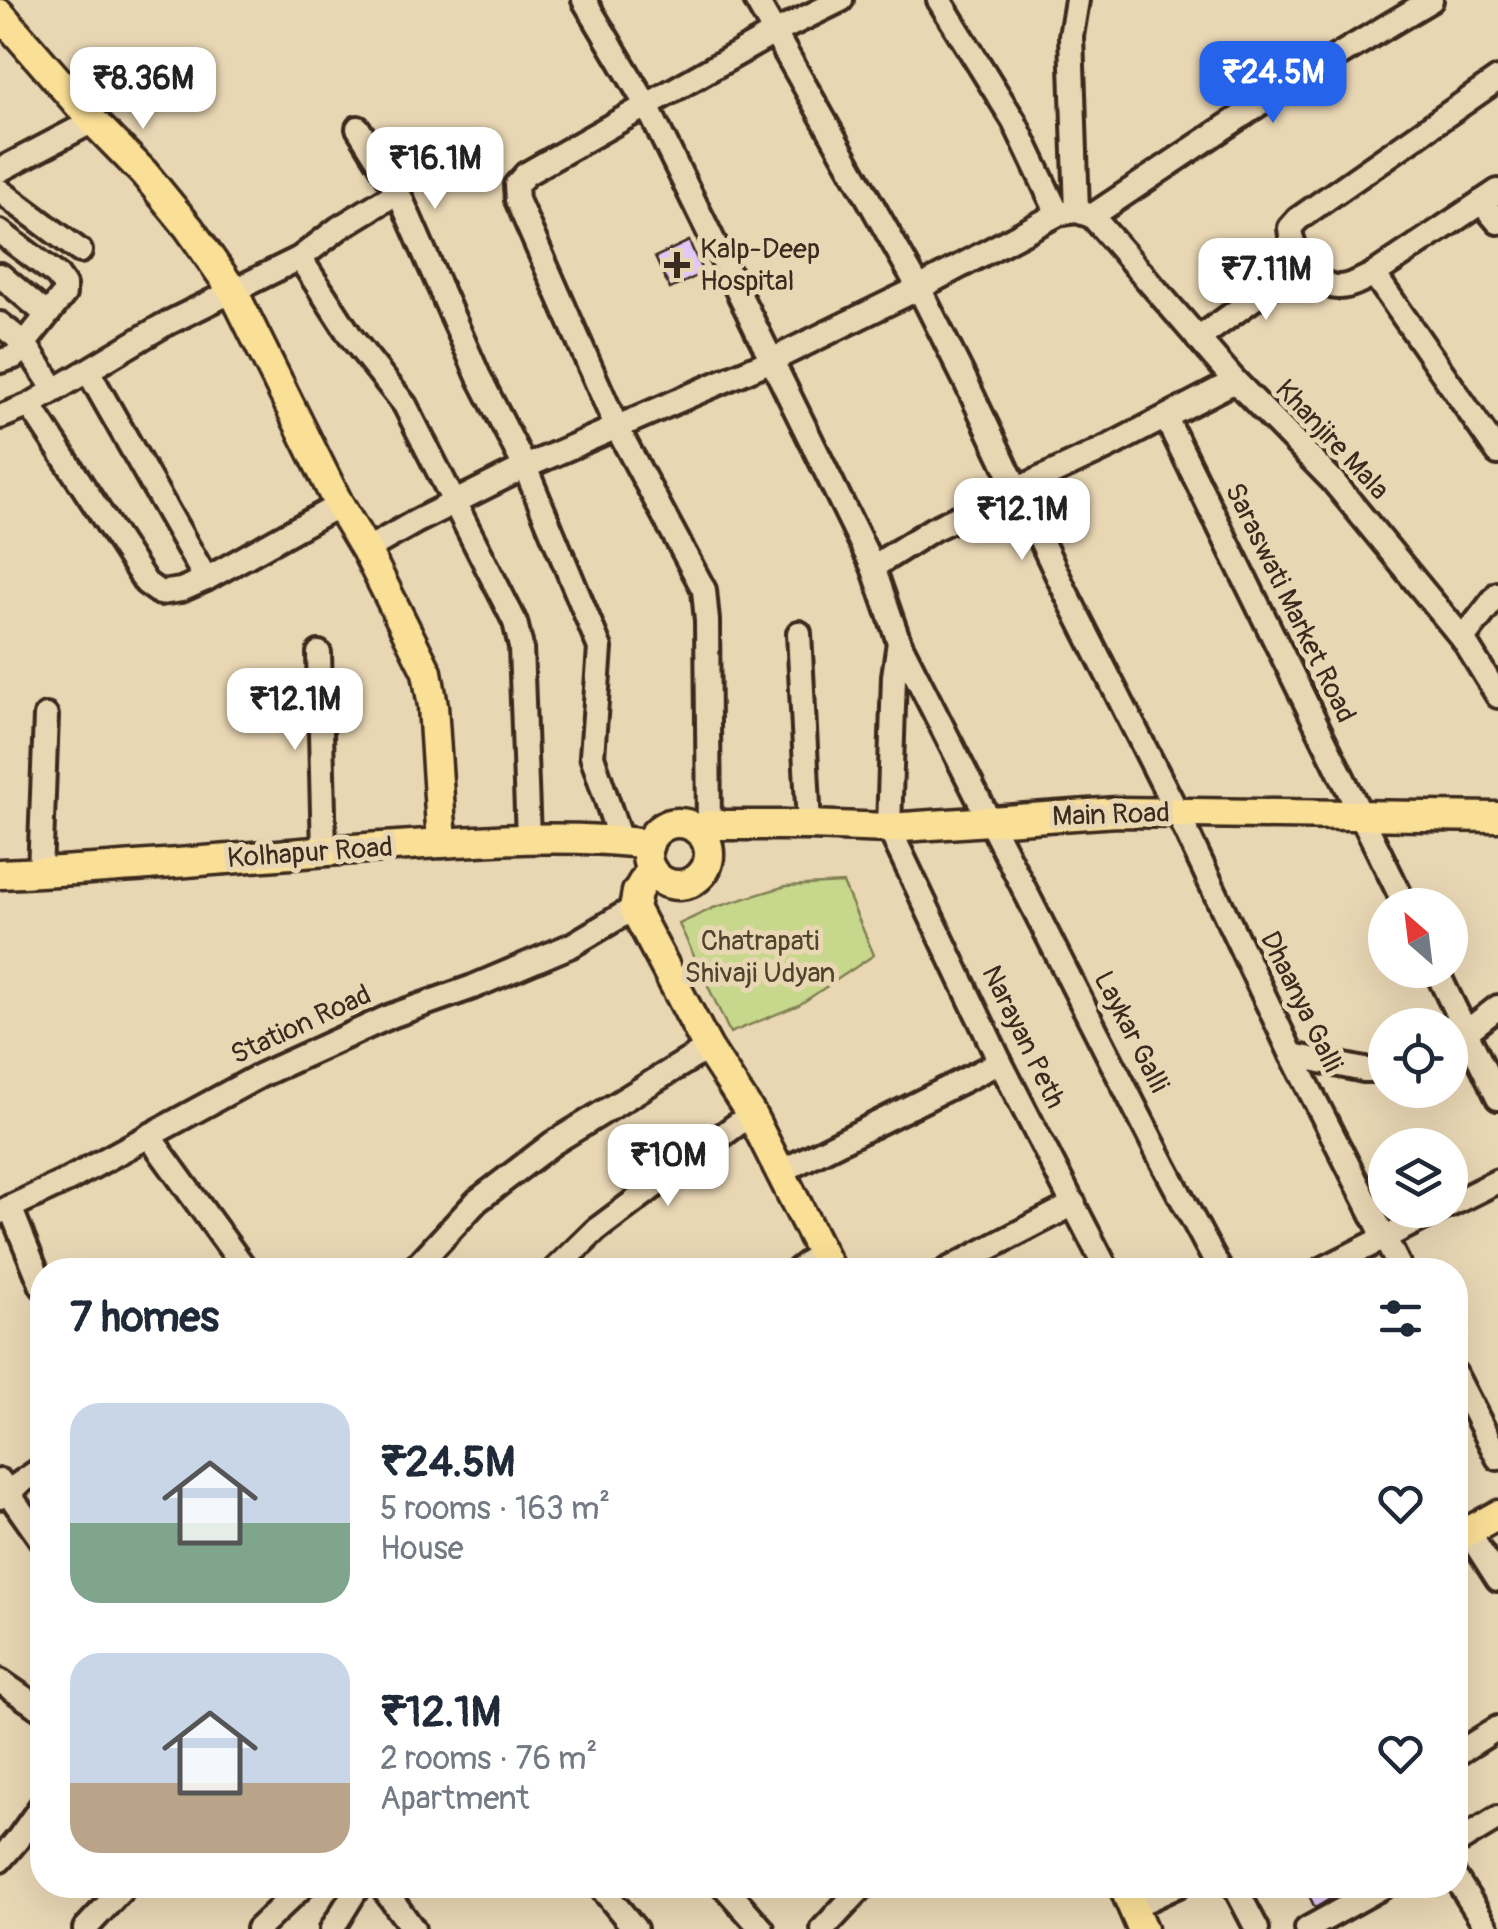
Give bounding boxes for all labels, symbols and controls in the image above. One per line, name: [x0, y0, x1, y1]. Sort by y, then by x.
pin: ₹24.5M: [1192, 41, 1354, 126]
pin: ₹8.36M: [62, 47, 224, 132]
text: ₹24.5M: [1221, 53, 1325, 93]
text: ₹8.36M: [92, 59, 194, 99]
pin: ₹16.1M: [354, 127, 516, 212]
text: ₹16.1M: [389, 139, 481, 179]
place label: Kalp-Deep Hospital: [700, 232, 820, 299]
pin: ₹7.11M: [1185, 238, 1347, 323]
text: ₹7.11M: [1220, 250, 1312, 290]
marker: Kalp-Deep Hospital: [664, 252, 690, 278]
street label: Khanjire Mala: [1267, 373, 1397, 507]
street label: Saraswati Market Road: [1217, 477, 1363, 729]
pin: ₹12.1M: [941, 478, 1103, 563]
text: ₹12.1M: [976, 490, 1068, 530]
pin: ₹12.1M: [214, 668, 376, 753]
text: ₹12.1M: [249, 680, 341, 720]
street label: Main Road: [1052, 795, 1170, 835]
street label: Kolhapur Road: [226, 830, 394, 876]
north arrow: [1368, 888, 1468, 988]
map controls: [1368, 888, 1468, 1228]
park label: Chatrapati Shivaji Udyan: [685, 924, 835, 991]
street label: Dhaanya Galli: [1252, 926, 1350, 1078]
street label: Narayan Peth: [973, 960, 1073, 1114]
street label: Laykar Galli: [1086, 965, 1176, 1099]
street label: Station Road: [225, 977, 377, 1073]
button: locate: [1368, 1008, 1468, 1108]
pin: ₹10M: [609, 1124, 727, 1209]
button: layers: [1368, 1128, 1468, 1228]
text: ₹10M: [630, 1136, 706, 1176]
icon: filters: [1373, 1291, 1428, 1346]
text: 7 homes: [70, 1292, 219, 1344]
text: ₹24.5M: [380, 1437, 515, 1489]
icon: home: [150, 1443, 270, 1563]
icon: heart: [1373, 1476, 1428, 1531]
text: 5 rooms · 163 m²: [380, 1489, 610, 1529]
text: House: [380, 1529, 464, 1569]
text: ₹12.1M: [380, 1687, 501, 1739]
icon: home: [150, 1693, 270, 1813]
icon: heart: [1373, 1726, 1428, 1781]
text: 2 rooms · 76 m²: [380, 1739, 597, 1779]
text: Apartment: [380, 1779, 529, 1819]

